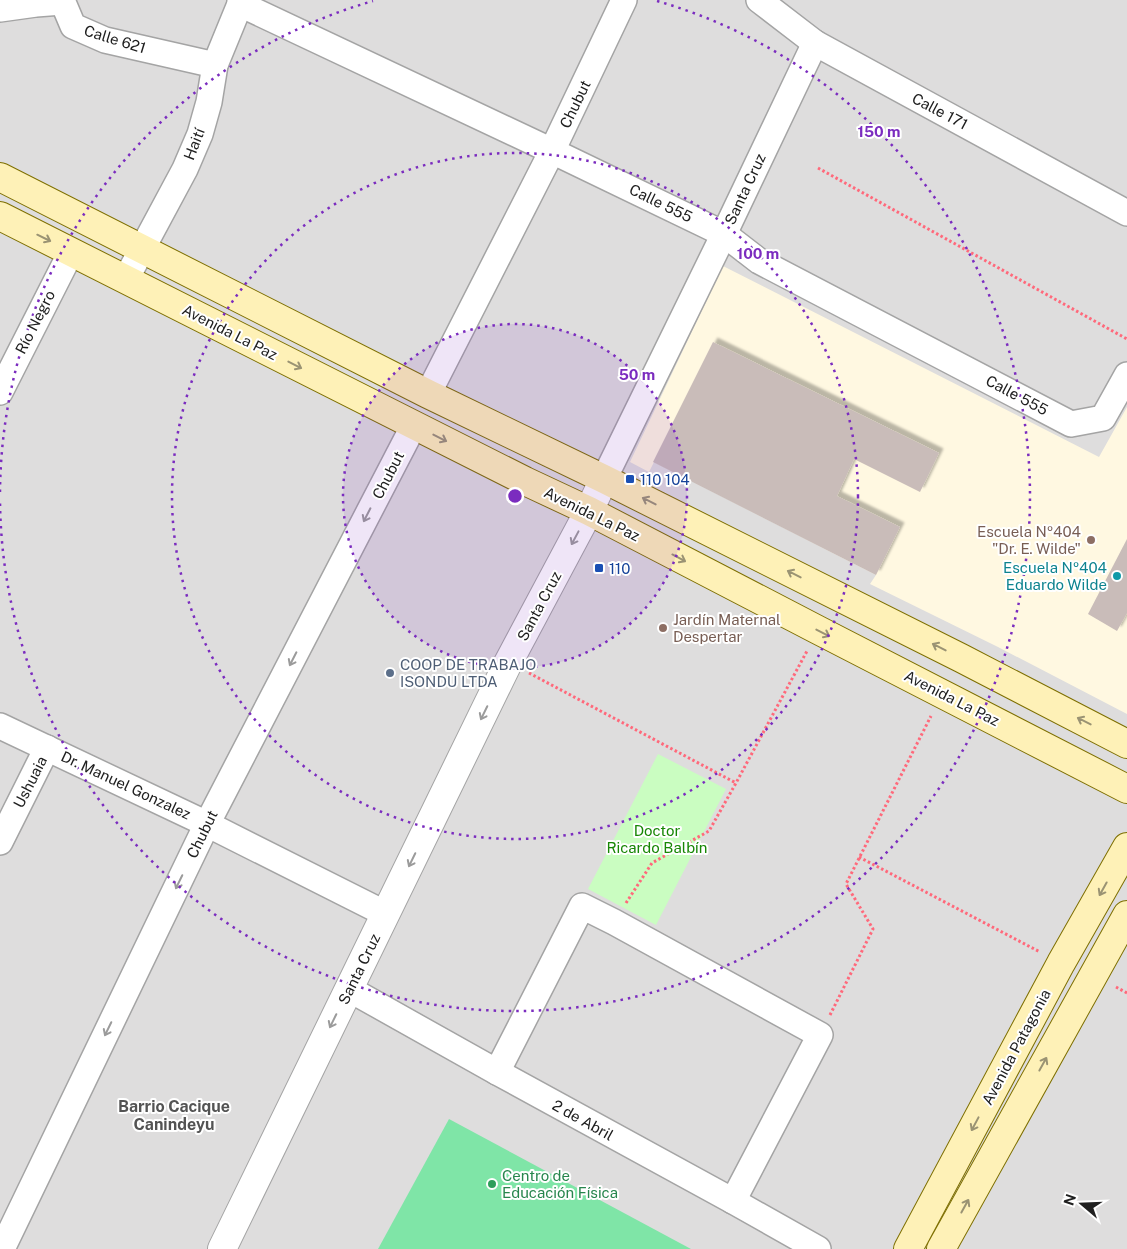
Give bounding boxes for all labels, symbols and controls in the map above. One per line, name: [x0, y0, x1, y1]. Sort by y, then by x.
street label: Calle 621: [82, 22, 148, 56]
street label: Chubut: [556, 77, 594, 131]
street label: Calle 171: [909, 89, 971, 133]
text: 150 m: [857, 123, 901, 140]
street label: Haití: [180, 125, 208, 162]
street label: Santa Cruz: [721, 151, 769, 227]
street label: Calle 555: [627, 180, 695, 226]
one-way arrow: [36, 233, 51, 243]
text: 100 m: [737, 245, 779, 262]
street label: Río Negro: [12, 287, 58, 357]
street label: Avenida La Paz: [180, 301, 280, 363]
one-way arrow: [287, 360, 302, 370]
text: 50 m: [619, 366, 655, 383]
street label: Calle 555: [983, 372, 1051, 418]
one-way arrow: [432, 433, 447, 443]
street label: Chubut: [369, 448, 407, 502]
place label: 110 104: [640, 471, 690, 488]
marker: 110 104: [624, 473, 636, 485]
street label: Avenida La Paz: [541, 484, 643, 544]
centre of rings: [506, 487, 524, 505]
one-way arrow: [641, 496, 656, 506]
one-way arrow: [362, 507, 371, 522]
place label: Escuela Nº404 "Dr. E. Wilde": [977, 523, 1081, 557]
one-way arrow: [570, 531, 580, 546]
marker: Escuela Nº404 "Dr. E. Wilde": [1085, 534, 1097, 546]
one-way arrow: [671, 554, 686, 563]
place label: Escuela Nº404 Eduardo Wilde: [1003, 559, 1107, 593]
place label: 110: [609, 560, 630, 577]
marker: 110: [593, 562, 605, 574]
street label: Santa Cruz: [514, 568, 564, 644]
one-way arrow: [787, 569, 802, 578]
marker: Escuela Nº404 Eduardo Wilde: [1111, 570, 1123, 582]
place label: Jardín Maternal Despertar: [673, 611, 781, 645]
marker: Jardín Maternal Despertar: [657, 622, 669, 634]
one-way arrow: [815, 629, 830, 638]
one-way arrow: [932, 642, 947, 651]
one-way arrow: [288, 652, 298, 667]
place label: COOP DE TRABAJO ISONDU LTDA: [400, 656, 536, 690]
marker: COOP DE TRABAJO ISONDU LTDA: [384, 667, 396, 679]
street label: Avenida La Paz: [902, 667, 1002, 729]
one-way arrow: [478, 706, 488, 721]
one-way arrow: [1076, 716, 1091, 726]
street label: Dr. Manuel Gonzalez: [58, 747, 194, 823]
street label: Ushuaia: [10, 753, 50, 811]
street label: Chubut: [183, 807, 221, 861]
park label: Doctor Ricardo Balbín: [607, 822, 707, 856]
one-way arrow: [407, 852, 417, 867]
one-way arrow: [174, 874, 183, 889]
one-way arrow: [1098, 882, 1108, 897]
street label: Santa Cruz: [335, 931, 383, 1007]
street label: Avenida Patagonia: [978, 986, 1054, 1108]
one-way arrow: [328, 1013, 338, 1028]
one-way arrow: [103, 1021, 113, 1036]
one-way arrow: [1039, 1058, 1049, 1072]
street label: 2 de Abril: [549, 1096, 617, 1144]
district label: Barrio Cacique Canindeyu: [118, 1097, 230, 1134]
one-way arrow: [970, 1116, 979, 1131]
place label: Centro de Educación Física: [502, 1167, 618, 1201]
marker: Centro de Educación Física: [486, 1178, 498, 1190]
north arrow: [1057, 1179, 1107, 1229]
text: N: [1060, 1192, 1079, 1208]
one-way arrow: [960, 1200, 970, 1214]

